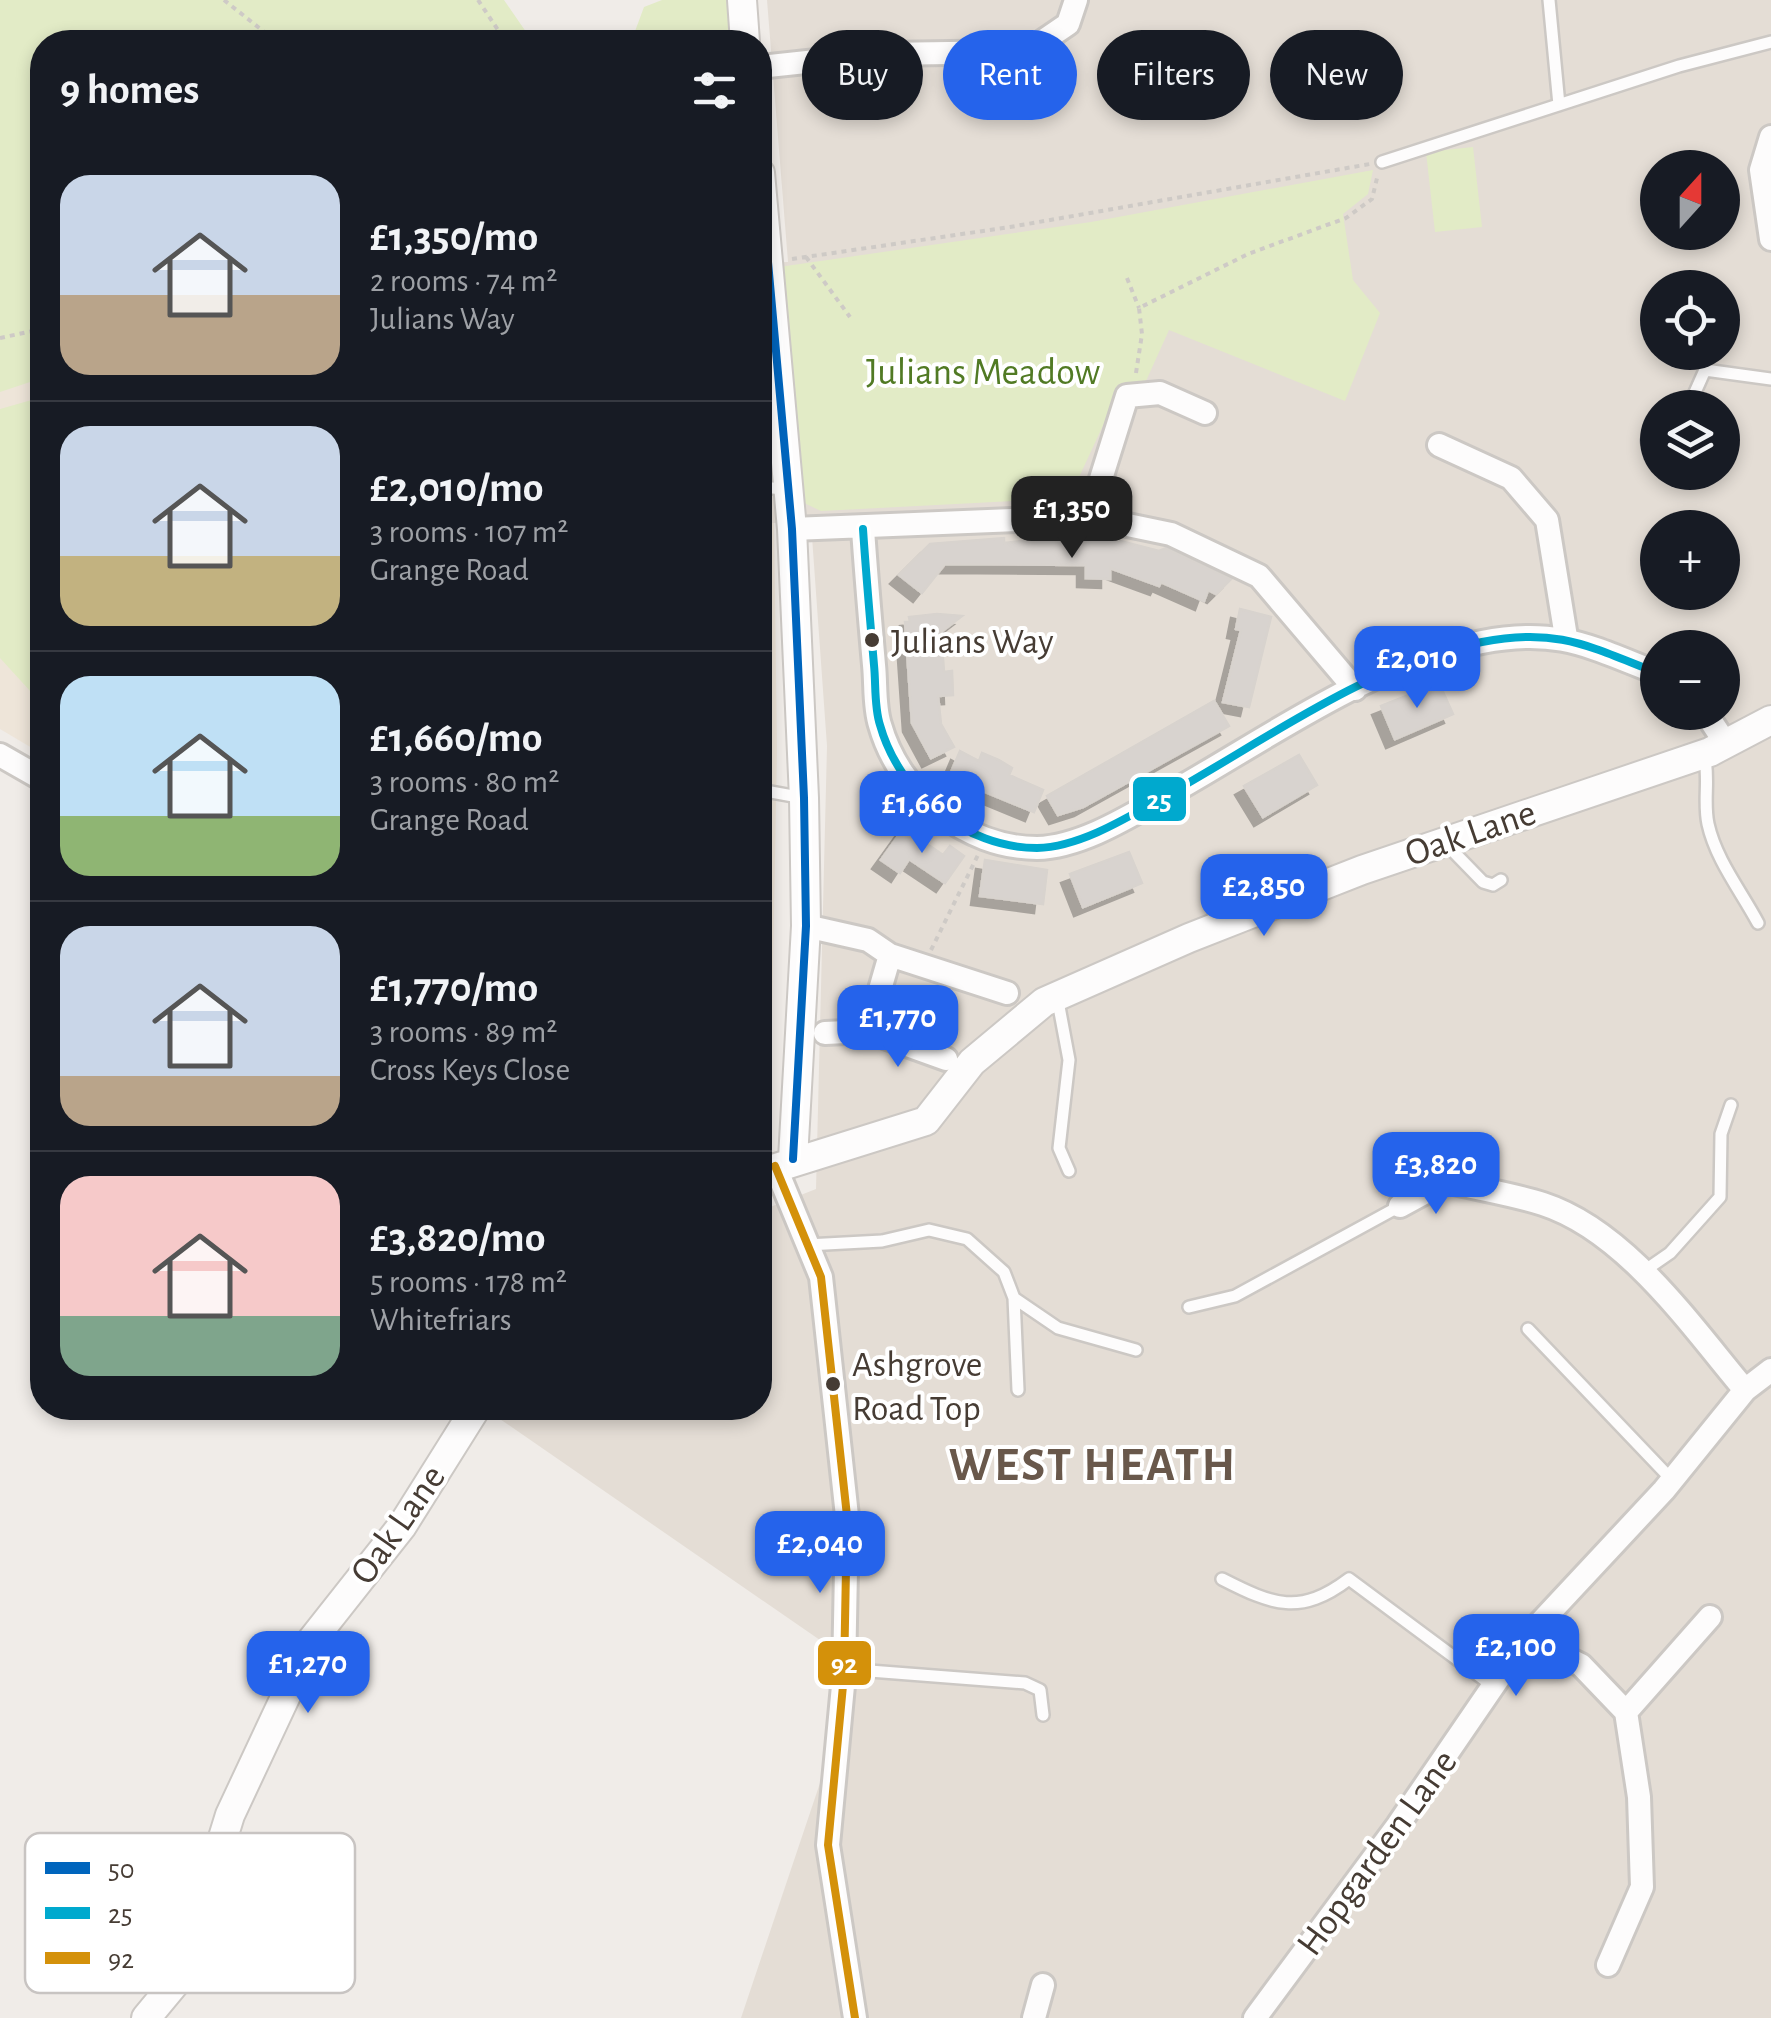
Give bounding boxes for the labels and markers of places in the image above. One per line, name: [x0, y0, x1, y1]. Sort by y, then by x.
pin: £1,350: [991, 476, 1153, 561]
place label: Julians Way: [891, 624, 1054, 660]
pin: £2,010: [1336, 626, 1498, 711]
marker: Julians Way: [862, 630, 882, 650]
pin: £1,660: [841, 771, 1003, 856]
pin: £2,850: [1183, 854, 1345, 939]
pin: £1,770: [817, 985, 979, 1070]
pin: £3,820: [1355, 1132, 1517, 1217]
place label: Ashgrove Road Top: [852, 1347, 982, 1427]
marker: Ashgrove Road Top: [823, 1374, 843, 1394]
pin: £2,040: [739, 1511, 901, 1596]
pin: £2,100: [1435, 1614, 1597, 1699]
pin: £1,270: [227, 1631, 389, 1716]

